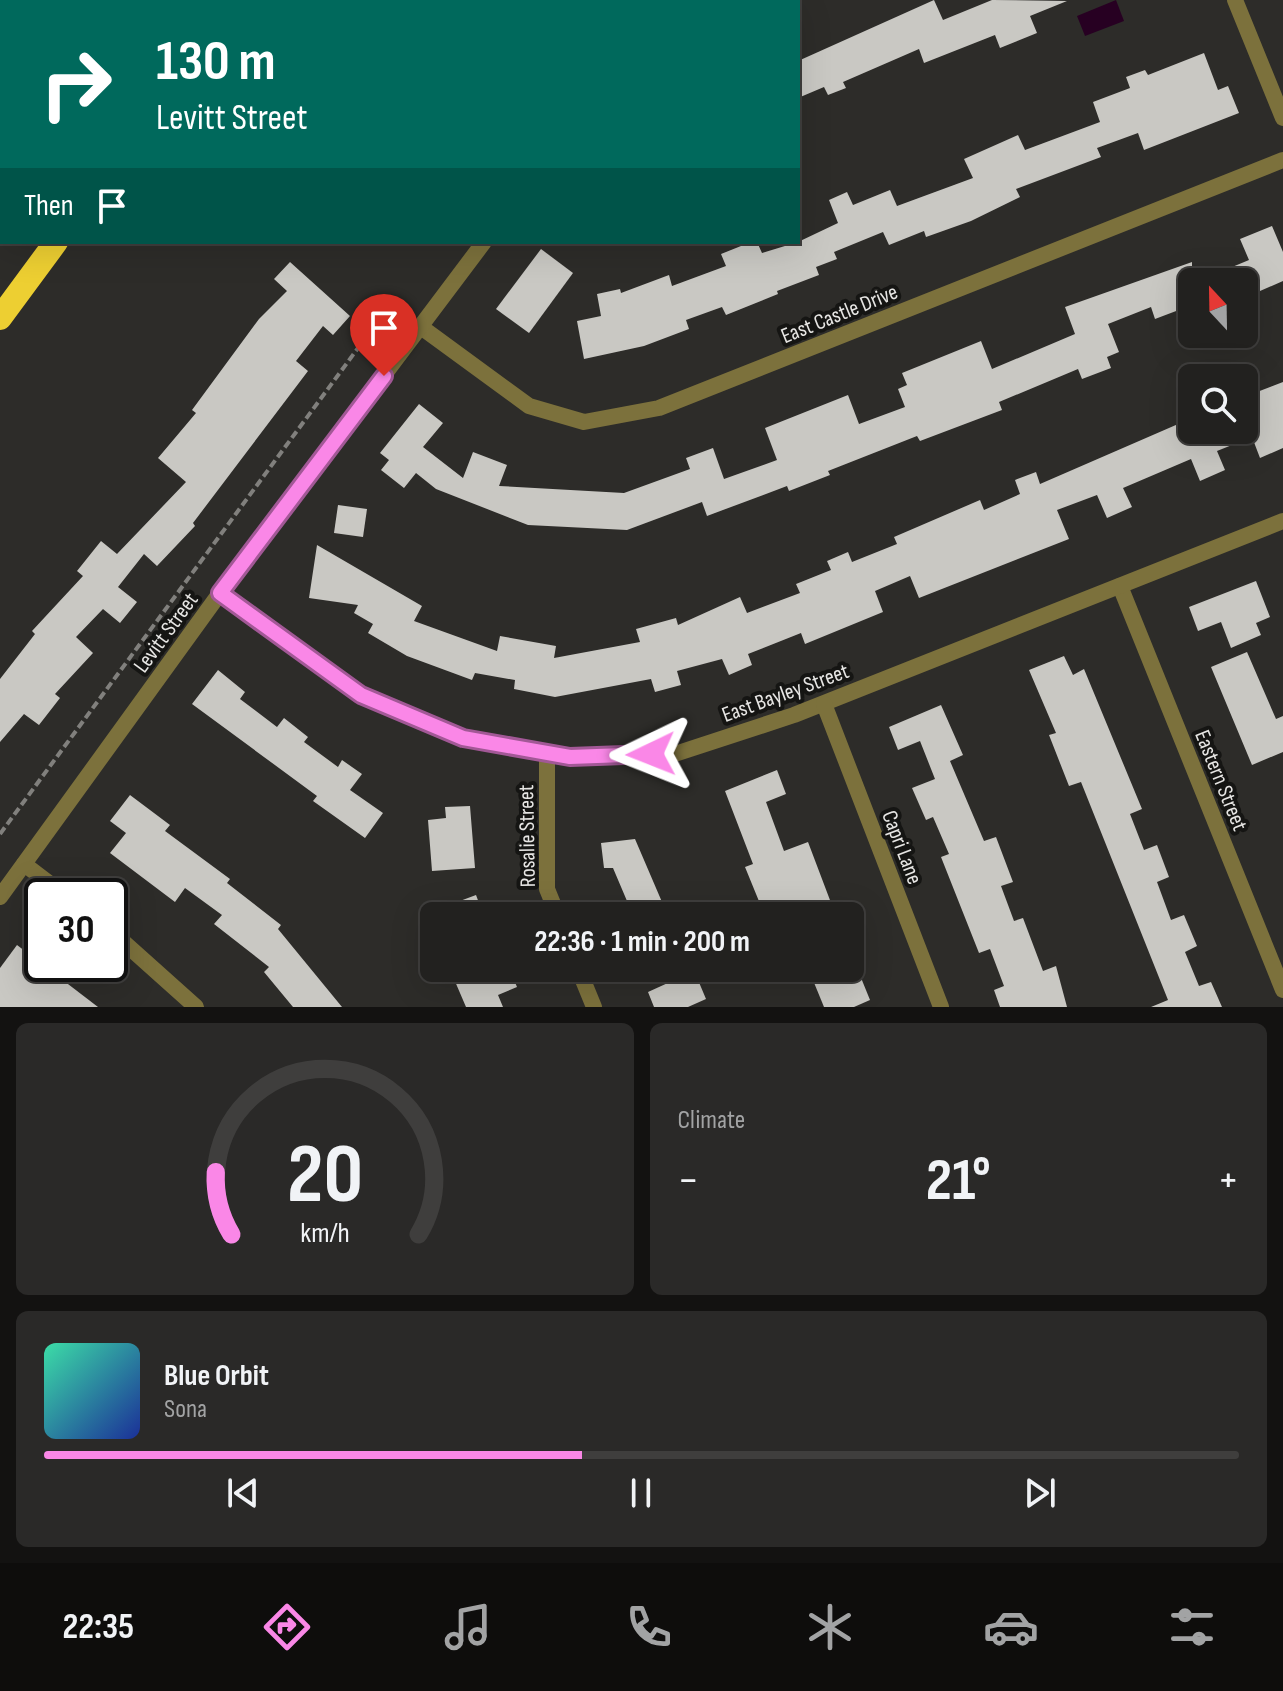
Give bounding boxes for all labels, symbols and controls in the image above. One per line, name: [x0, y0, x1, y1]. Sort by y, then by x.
text: 130 m: [156, 29, 276, 96]
icon: right: [24, 32, 128, 136]
text: Levitt Street: [156, 97, 307, 140]
icon: arrive: [90, 184, 134, 228]
text: Then: [24, 188, 74, 224]
north arrow: [1178, 268, 1258, 348]
map controls: [1178, 268, 1258, 444]
street label: East Castle Drive: [777, 279, 902, 350]
pin: [350, 294, 418, 376]
icon: arrive: [362, 306, 406, 350]
button: search: [1178, 364, 1258, 444]
street label: Levitt Street: [128, 587, 204, 678]
street label: East Bayley Street: [718, 658, 853, 729]
position arrow: [609, 712, 693, 796]
street label: Eastern Street: [1188, 726, 1253, 835]
street label: Rosalie Street: [513, 784, 542, 888]
street label: Capri Lane: [875, 807, 928, 888]
speed limit sign: 30: [24, 878, 128, 982]
text: 22:36 · 1 min · 200 m: [534, 924, 750, 960]
text: Climate: [678, 1105, 745, 1136]
text: 20: [287, 1126, 363, 1226]
text: 21°: [926, 1145, 991, 1217]
text: −: [678, 1154, 699, 1207]
text: +: [1217, 1154, 1239, 1207]
text: km/h: [300, 1216, 349, 1251]
text: Blue Orbit: [164, 1358, 269, 1394]
text: Sona: [164, 1394, 207, 1425]
icon: previous: [221, 1471, 265, 1515]
icon: pause: [619, 1471, 663, 1515]
icon: next: [1018, 1471, 1062, 1515]
icon: directions: [259, 1599, 315, 1655]
icon: music: [440, 1599, 496, 1655]
icon: phone: [621, 1599, 677, 1655]
icon: climate: [802, 1599, 858, 1655]
icon: car: [983, 1599, 1039, 1655]
icon: filters: [1164, 1599, 1220, 1655]
text: 22:35: [63, 1606, 134, 1649]

